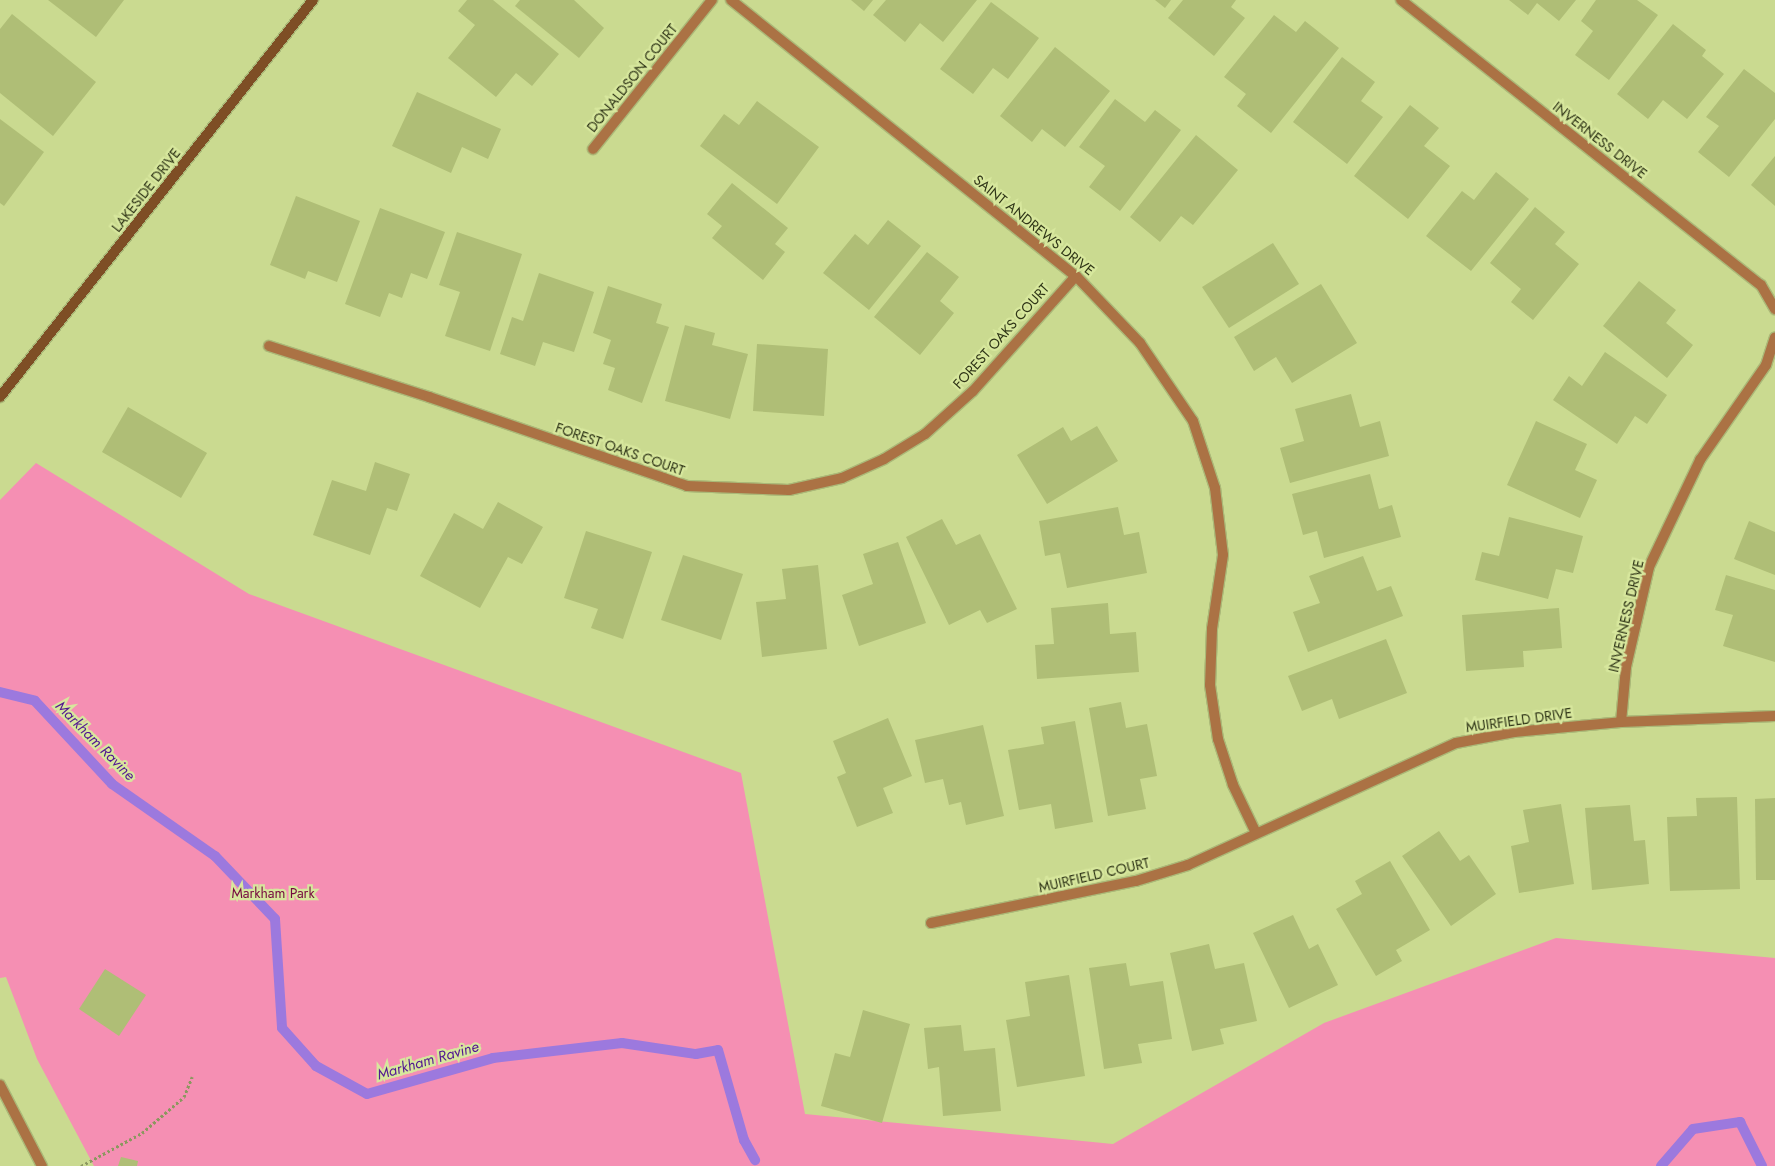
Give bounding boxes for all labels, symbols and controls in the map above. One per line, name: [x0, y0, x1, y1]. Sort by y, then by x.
street label: DONALDSON COURT: [583, 21, 681, 135]
street label: INVERNESS DRIVE: [1550, 98, 1650, 182]
street label: LAKESIDE DRIVE: [108, 145, 184, 235]
street label: SAINT ANDREWS DRIVE: [970, 171, 1098, 279]
street label: FOREST OAKS COURT: [949, 280, 1053, 392]
street label: FOREST OAKS COURT: [553, 419, 687, 479]
street label: INVERNESS DRIVE: [1605, 558, 1647, 674]
water label: Markham Ravine: [52, 698, 138, 784]
street label: MUIRFIELD DRIVE: [1465, 704, 1573, 736]
street label: MUIRFIELD COURT: [1037, 854, 1151, 896]
park label: Markham Park: [231, 885, 315, 901]
water label: Markham Ravine: [375, 1038, 481, 1084]

